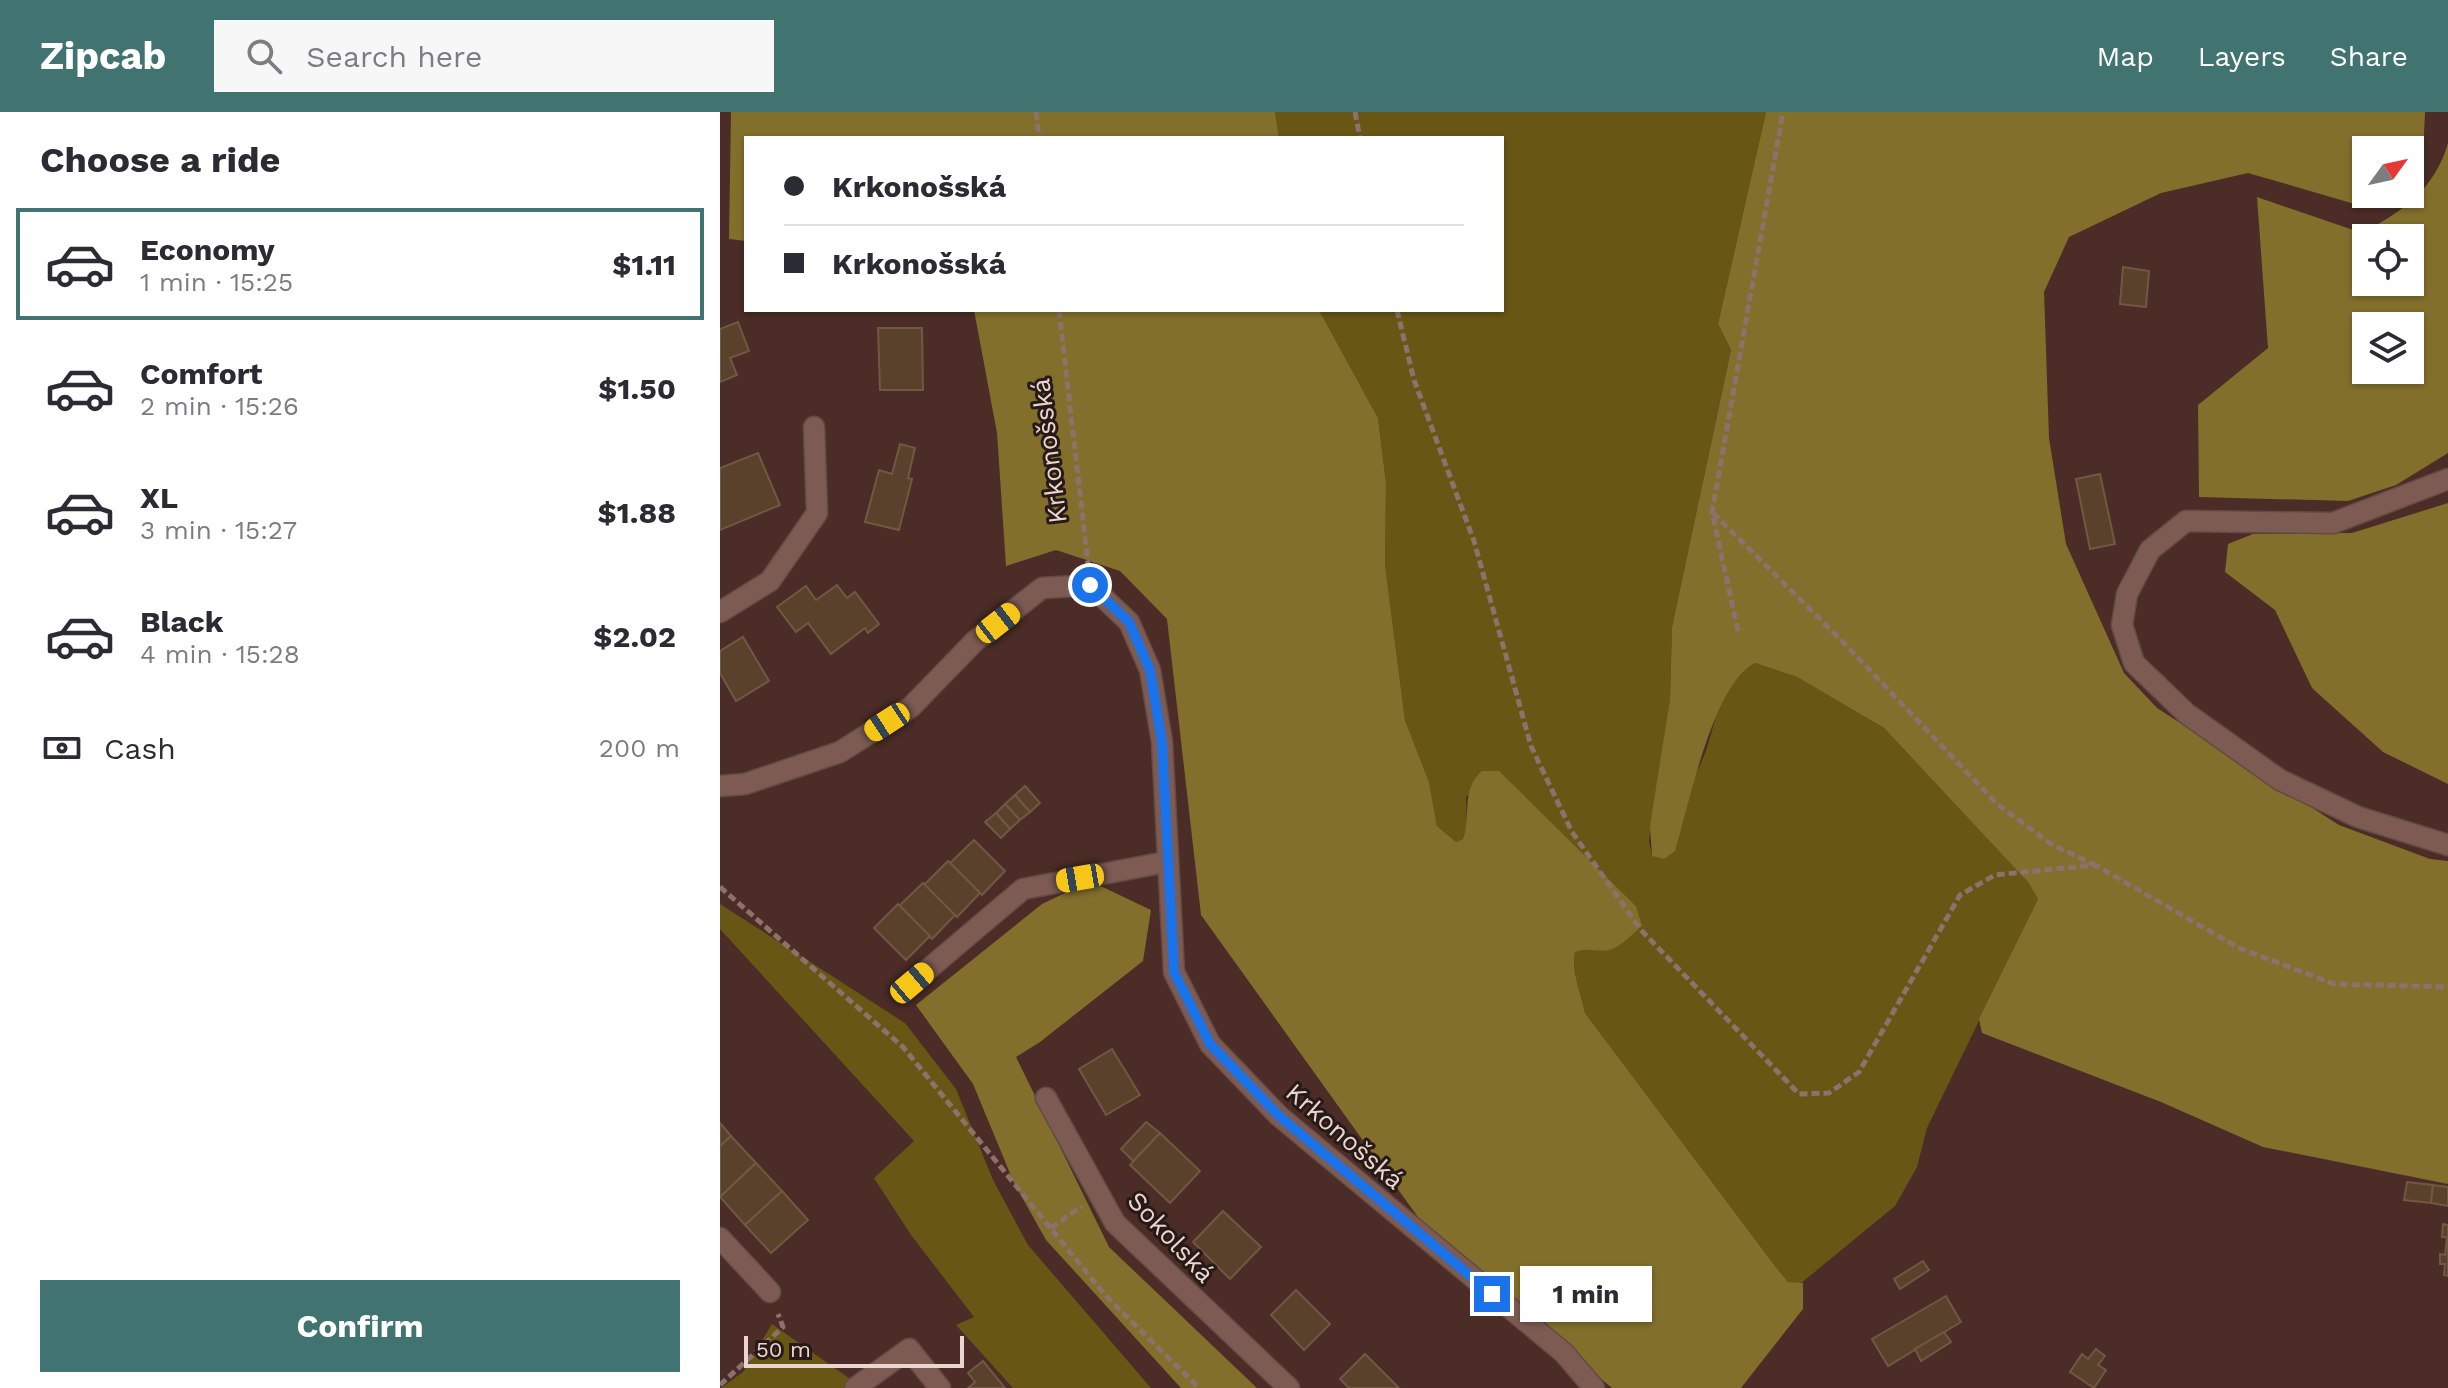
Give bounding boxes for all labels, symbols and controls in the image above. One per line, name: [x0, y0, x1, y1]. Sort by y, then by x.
search box: [214, 20, 774, 92]
text: Zipcab: [40, 34, 166, 78]
icon: search: [242, 34, 286, 78]
text: Search here: [306, 39, 482, 74]
text: Map: [2097, 40, 2154, 73]
text: Layers: [2198, 40, 2286, 73]
text: Share: [2330, 40, 2408, 73]
north arrow: [2352, 136, 2424, 208]
map controls: [2352, 136, 2424, 384]
text: Choose a ride: [40, 139, 280, 181]
text: Krkonošská: [832, 169, 1006, 204]
button: locate: [2352, 224, 2424, 296]
icon: car: [44, 228, 116, 300]
text: Economy: [140, 232, 275, 267]
text: Krkonošská: [832, 246, 1006, 281]
text: $1.11: [612, 247, 676, 282]
text: 1 min · 15:25: [140, 267, 293, 297]
button: layers: [2352, 312, 2424, 384]
icon: car: [44, 352, 116, 424]
text: Comfort: [140, 356, 262, 391]
text: $1.50: [598, 371, 676, 406]
street label: Krkonošská: [1025, 377, 1073, 525]
text: 2 min · 15:26: [140, 391, 299, 421]
icon: car: [44, 476, 116, 548]
text: XL: [140, 480, 178, 515]
text: $1.88: [598, 495, 676, 530]
text: 3 min · 15:27: [140, 515, 297, 545]
route start: [1072, 567, 1108, 603]
car: [972, 599, 1024, 647]
icon: car: [44, 600, 116, 672]
text: Black: [140, 604, 224, 639]
text: $2.02: [593, 619, 676, 654]
text: 4 min · 15:28: [140, 639, 300, 669]
car: [860, 699, 914, 745]
icon: cash: [40, 726, 84, 770]
text: Cash: [104, 731, 176, 766]
text: 200 m: [599, 733, 680, 763]
car: [1054, 862, 1106, 894]
car: [886, 958, 938, 1008]
street label: Krkonošská: [1280, 1077, 1410, 1195]
street label: Sokolská: [1121, 1185, 1221, 1289]
callout: 1 min: [1520, 1266, 1652, 1322]
route end: [1474, 1276, 1510, 1312]
text: 1 min: [1553, 1279, 1619, 1309]
button: Confirm: [40, 1280, 680, 1372]
scale bar: [744, 1332, 964, 1368]
text: 50 m: [756, 1337, 811, 1362]

